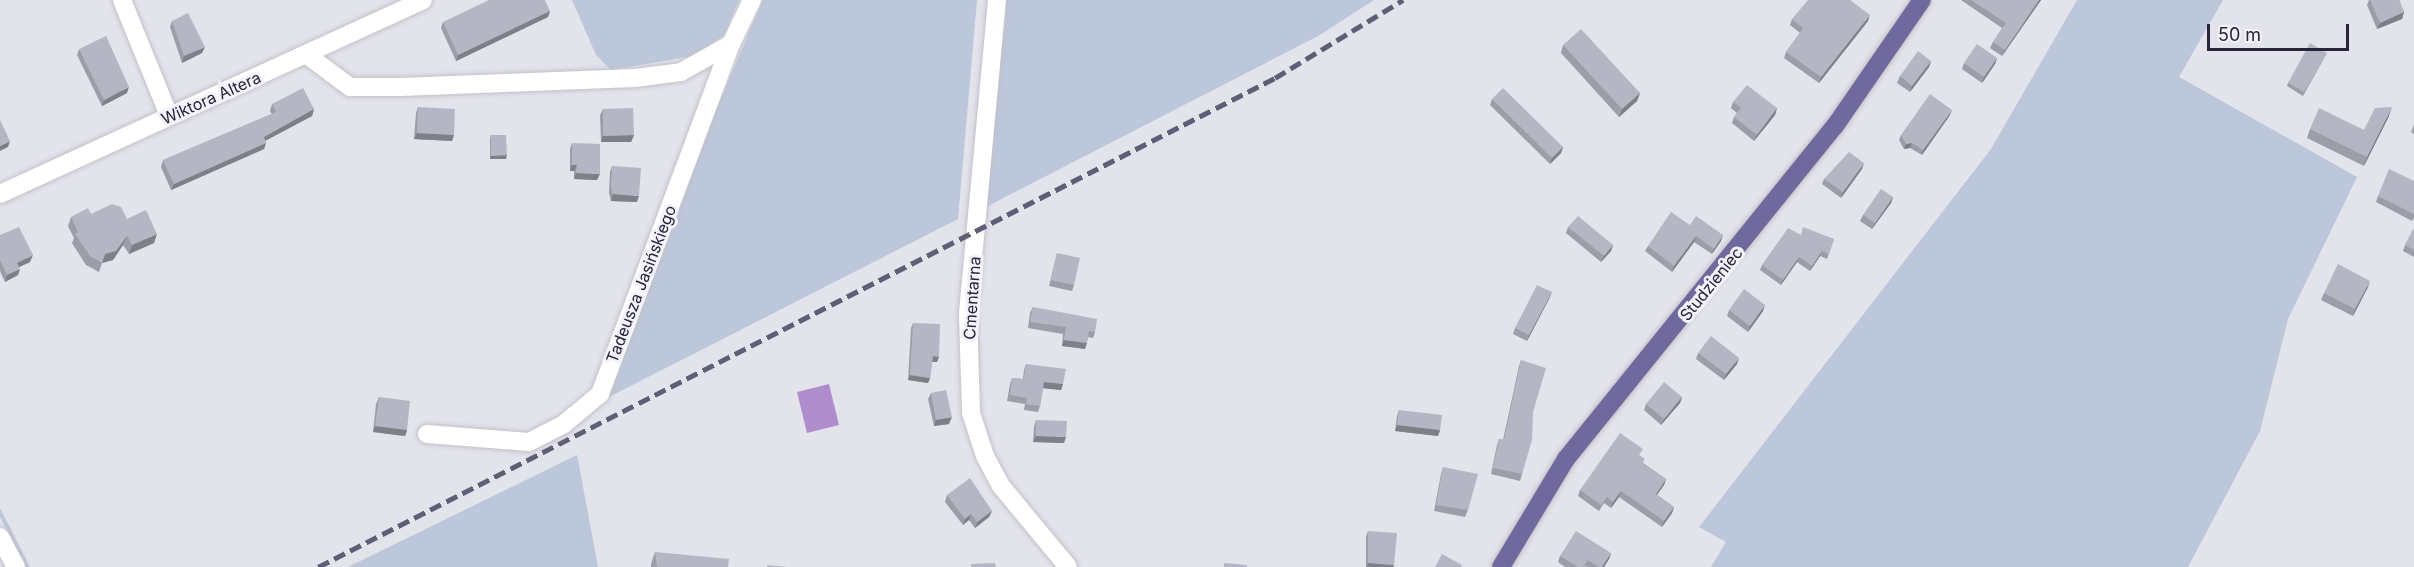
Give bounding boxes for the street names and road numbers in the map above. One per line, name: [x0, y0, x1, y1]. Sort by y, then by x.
street label: Wiktora Altera: [158, 67, 264, 129]
street label: Tadeusza Jasińskiego: [602, 203, 680, 365]
street label: Studzieniec: [1676, 244, 1746, 324]
street label: Cmentarna: [960, 256, 984, 340]

